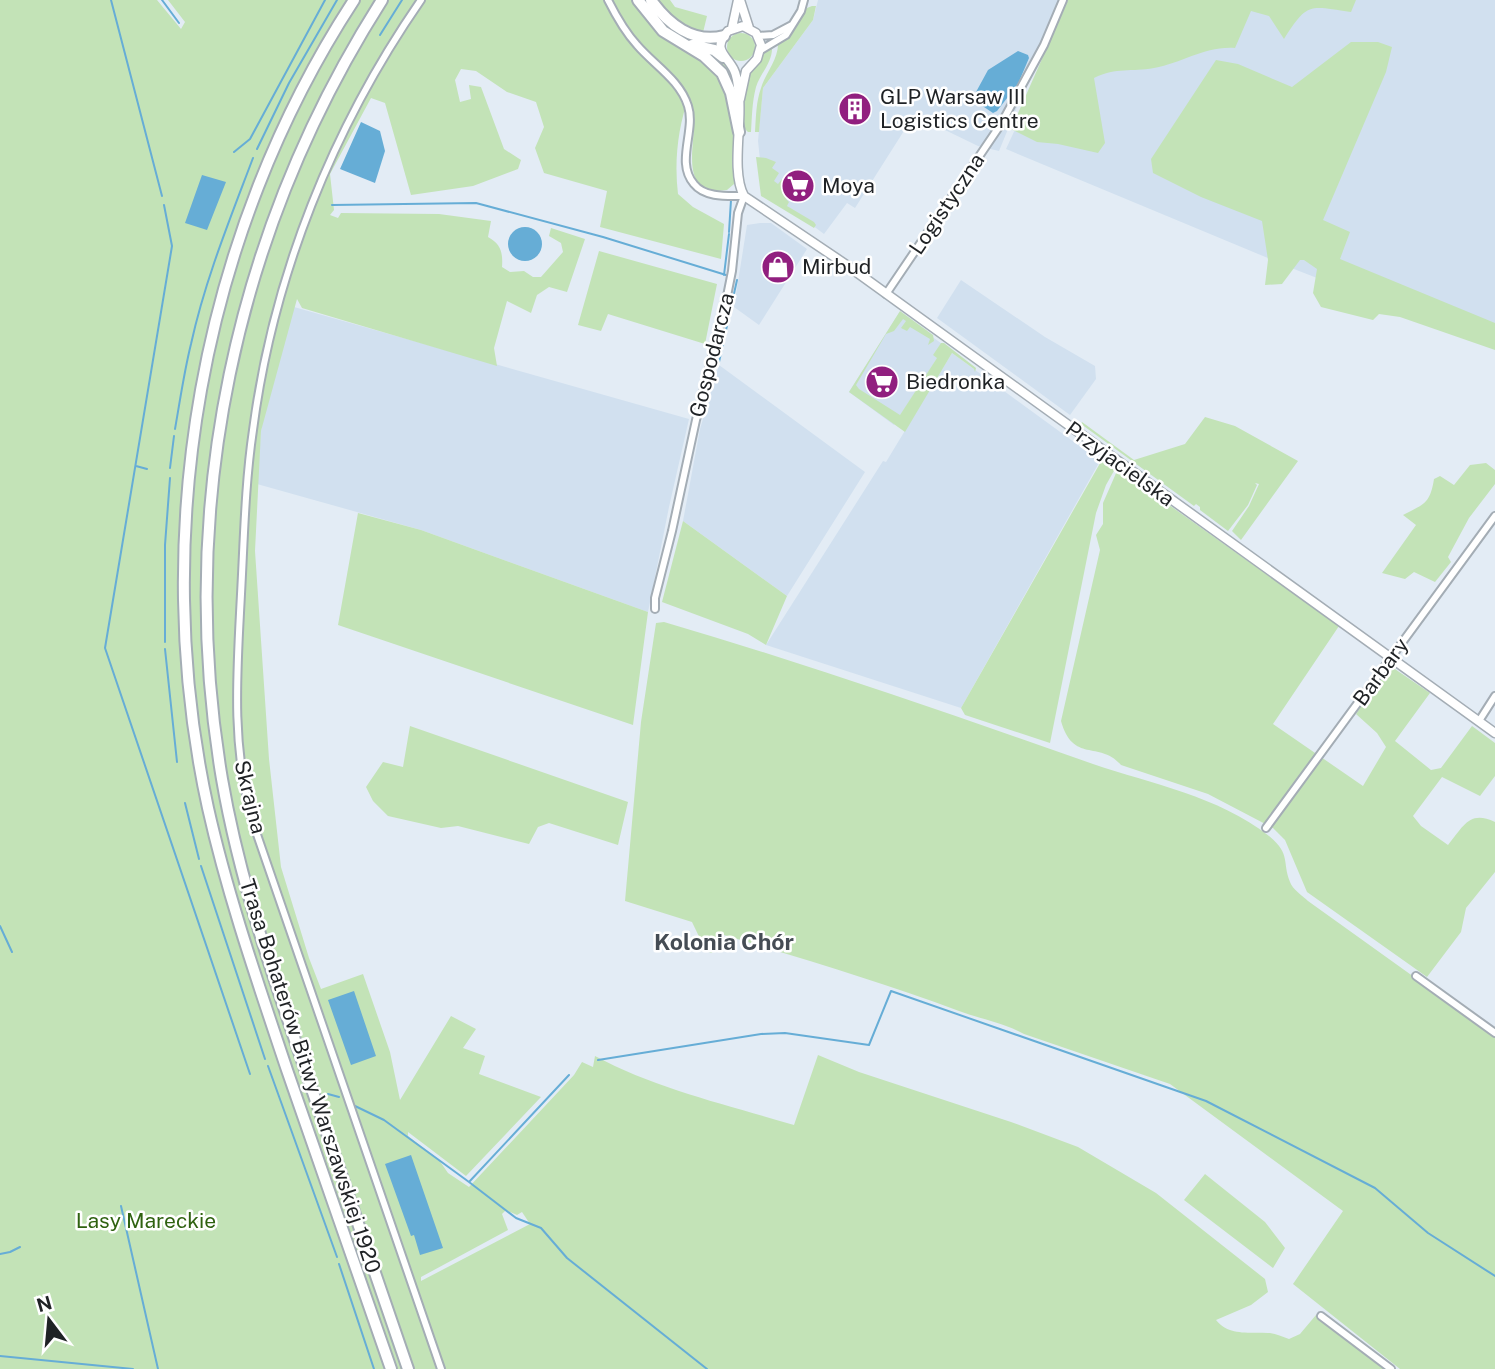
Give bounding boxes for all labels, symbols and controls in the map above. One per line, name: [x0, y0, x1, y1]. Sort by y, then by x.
place label: GLP Warsaw III Logistics Centre: [880, 84, 1039, 133]
building icon: GLP Warsaw III Logistics Centre: [836, 90, 874, 128]
street label: Logistyczna: [904, 149, 989, 259]
supermarket icon: Moya: [779, 167, 817, 205]
place label: Moya: [822, 173, 875, 198]
shop icon: Mirbud: [759, 248, 797, 286]
place label: Mirbud: [802, 254, 871, 279]
street label: Gospodarcza: [684, 290, 739, 420]
supermarket icon: Biedronka: [863, 363, 901, 401]
place label: Biedronka: [906, 369, 1005, 394]
street label: Przyjacielska: [1061, 416, 1179, 511]
street label: Barbary: [1348, 633, 1414, 710]
street label: Skrajna: [229, 758, 272, 836]
street label: Trasa Bohaterów Bitwy Warszawskiej 1920: [235, 876, 386, 1276]
district label: Kolonia Chór: [654, 928, 794, 955]
park label: Lasy Mareckie: [76, 1208, 216, 1233]
north arrow: [14, 1285, 84, 1355]
text: N: [34, 1291, 54, 1316]

